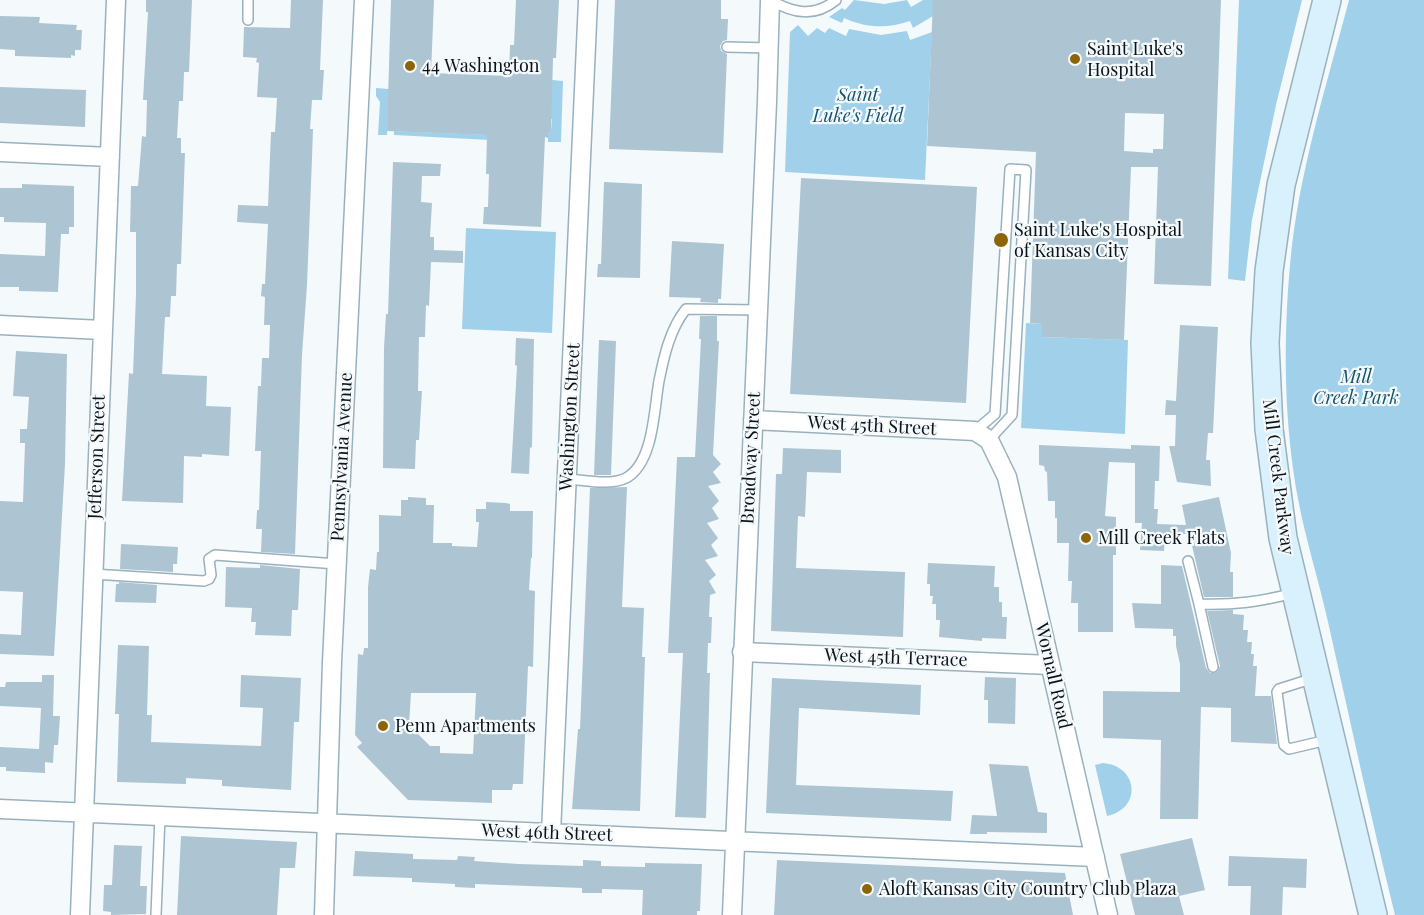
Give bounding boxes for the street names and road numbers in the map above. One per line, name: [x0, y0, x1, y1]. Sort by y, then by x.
street label: Washington Street: [555, 342, 585, 492]
street label: Pennsylvania Avenue: [327, 372, 357, 542]
street label: Broadway Street: [737, 391, 765, 525]
street label: Jefferson Street: [84, 394, 110, 520]
street label: Mill Creek Parkway: [1258, 398, 1298, 556]
street label: West 45th Street: [807, 412, 937, 440]
street label: Wornall Road: [1030, 621, 1076, 731]
street label: West 45th Terrace: [824, 645, 968, 671]
street label: West 46th Street: [481, 820, 613, 846]

